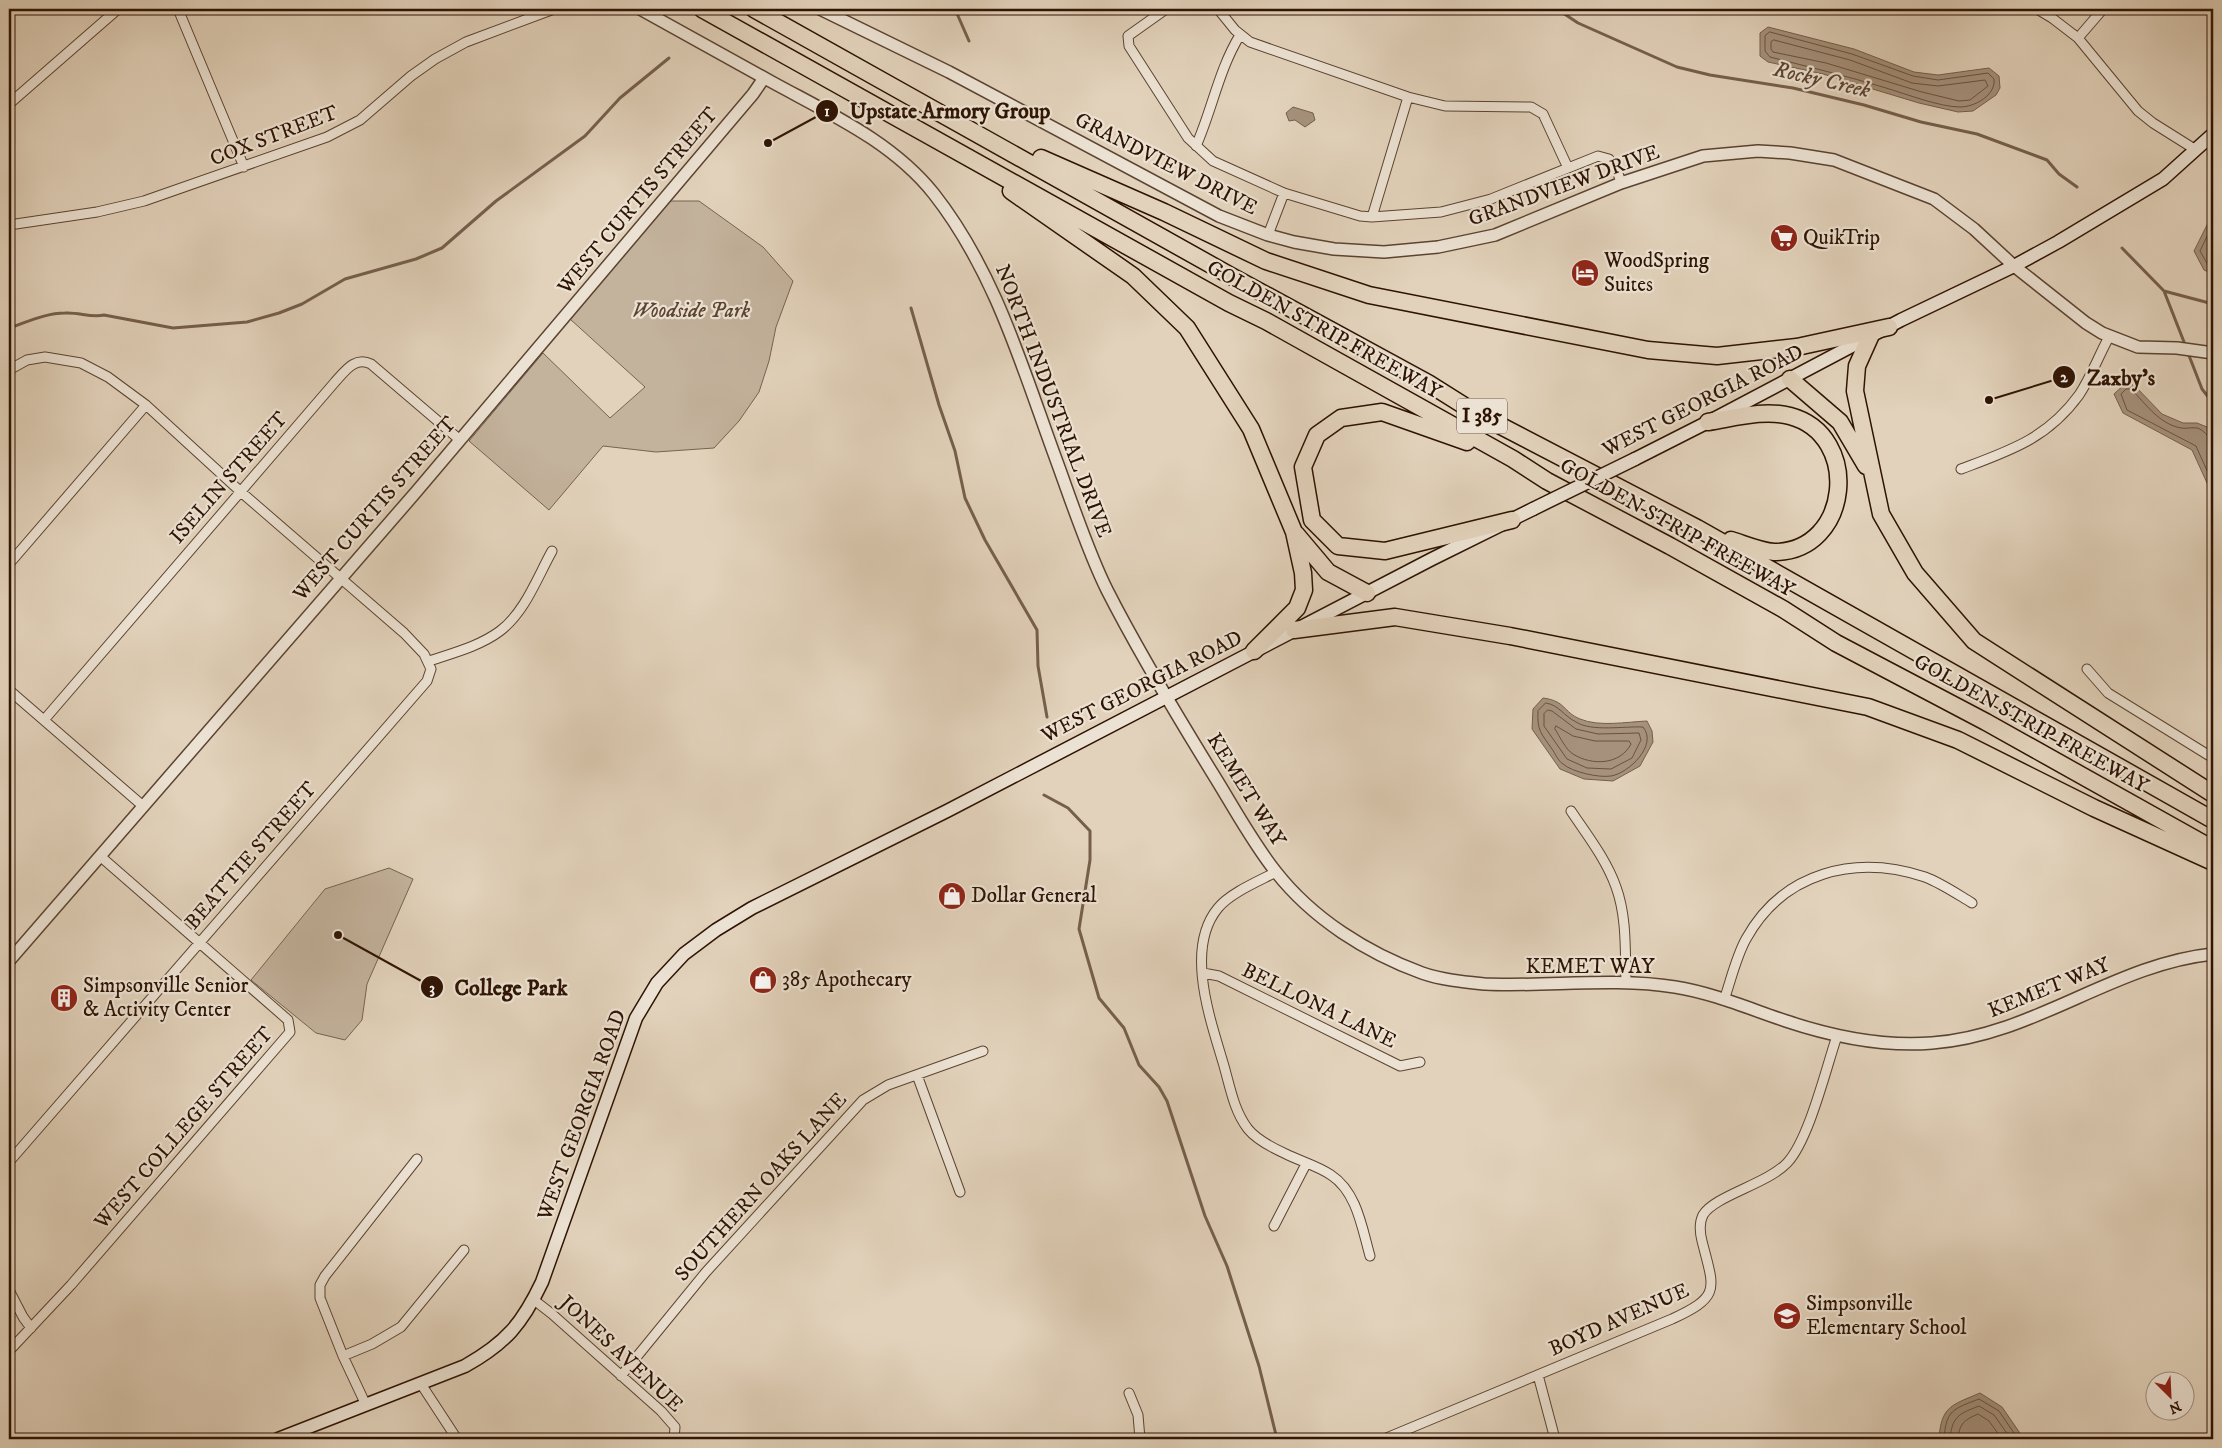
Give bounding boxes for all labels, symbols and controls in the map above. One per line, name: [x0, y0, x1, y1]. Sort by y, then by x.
water label: Rocky Creek: [1770, 56, 1874, 104]
callout: Upstate Armory Group: [815, 92, 1061, 129]
text: Upstate Armory Group: [850, 98, 1050, 125]
street label: COX STREET: [206, 100, 342, 172]
street label: WEST CURTIS STREET: [551, 102, 724, 301]
text: 1: [824, 102, 830, 121]
street label: GRANDVIEW DRIVE: [1070, 107, 1262, 221]
street label: GRANDVIEW DRIVE: [1465, 139, 1663, 233]
supermarket icon: QuikTrip: [1769, 223, 1799, 253]
place label: QuikTrip: [1803, 225, 1880, 251]
place label: WoodSpring Suites: [1603, 248, 1710, 298]
street label: GOLDEN STRIP FREEWAY: [1202, 255, 1446, 406]
hotel icon: WoodSpring Suites: [1570, 258, 1600, 288]
street label: NORTH INDUSTRIAL DRIVE: [989, 261, 1117, 541]
park label: Woodside Park: [632, 298, 750, 324]
street label: WEST GEORGIA ROAD: [1597, 339, 1808, 463]
callout: Zaxby's: [2052, 358, 2165, 395]
text: Zaxby's: [2087, 365, 2156, 392]
text: 2: [2060, 368, 2068, 387]
road number: I 385: [1457, 398, 1507, 434]
street label: ISELIN STREET: [165, 407, 294, 549]
street label: WEST CURTIS STREET: [287, 411, 462, 607]
street label: GOLDEN STRIP FREEWAY: [1555, 453, 1799, 604]
street label: WEST GEORGIA ROAD: [1036, 625, 1247, 749]
street label: GOLDEN STRIP FREEWAY: [1909, 649, 2153, 800]
street label: KEMET WAY: [1201, 728, 1292, 852]
street label: BEATTIE STREET: [180, 777, 322, 935]
shop icon: Dollar General: [937, 881, 967, 911]
place label: Dollar General: [971, 883, 1097, 909]
street label: KEMET WAY: [1984, 952, 2114, 1024]
street label: KEMET WAY: [1526, 954, 1655, 980]
street label: BELLONA LANE: [1238, 957, 1401, 1055]
shop icon: 385 Apothecary: [748, 965, 778, 995]
place label: 385 Apothecary: [782, 967, 913, 993]
callout: College Park: [419, 969, 577, 1006]
place label: Simpsonville Senior & Activity Center: [83, 973, 248, 1023]
text: College Park: [454, 975, 569, 1002]
text: 3: [429, 979, 435, 998]
building icon: Simpsonville Senior & Activity Center: [49, 983, 79, 1013]
street label: WEST GEORGIA ROAD: [531, 1006, 632, 1225]
street label: WEST COLLEGE STREET: [88, 1021, 279, 1235]
street label: SOUTHERN OAKS LANE: [669, 1087, 853, 1287]
street label: BOYD AVENUE: [1545, 1277, 1693, 1362]
street label: JONES AVENUE: [552, 1289, 688, 1418]
place label: Simpsonville Elementary School: [1806, 1291, 1967, 1341]
school or university icon: Simpsonville Elementary School: [1772, 1301, 1802, 1331]
north arrow: [2144, 1370, 2194, 1420]
text: N: [2166, 1396, 2184, 1418]

